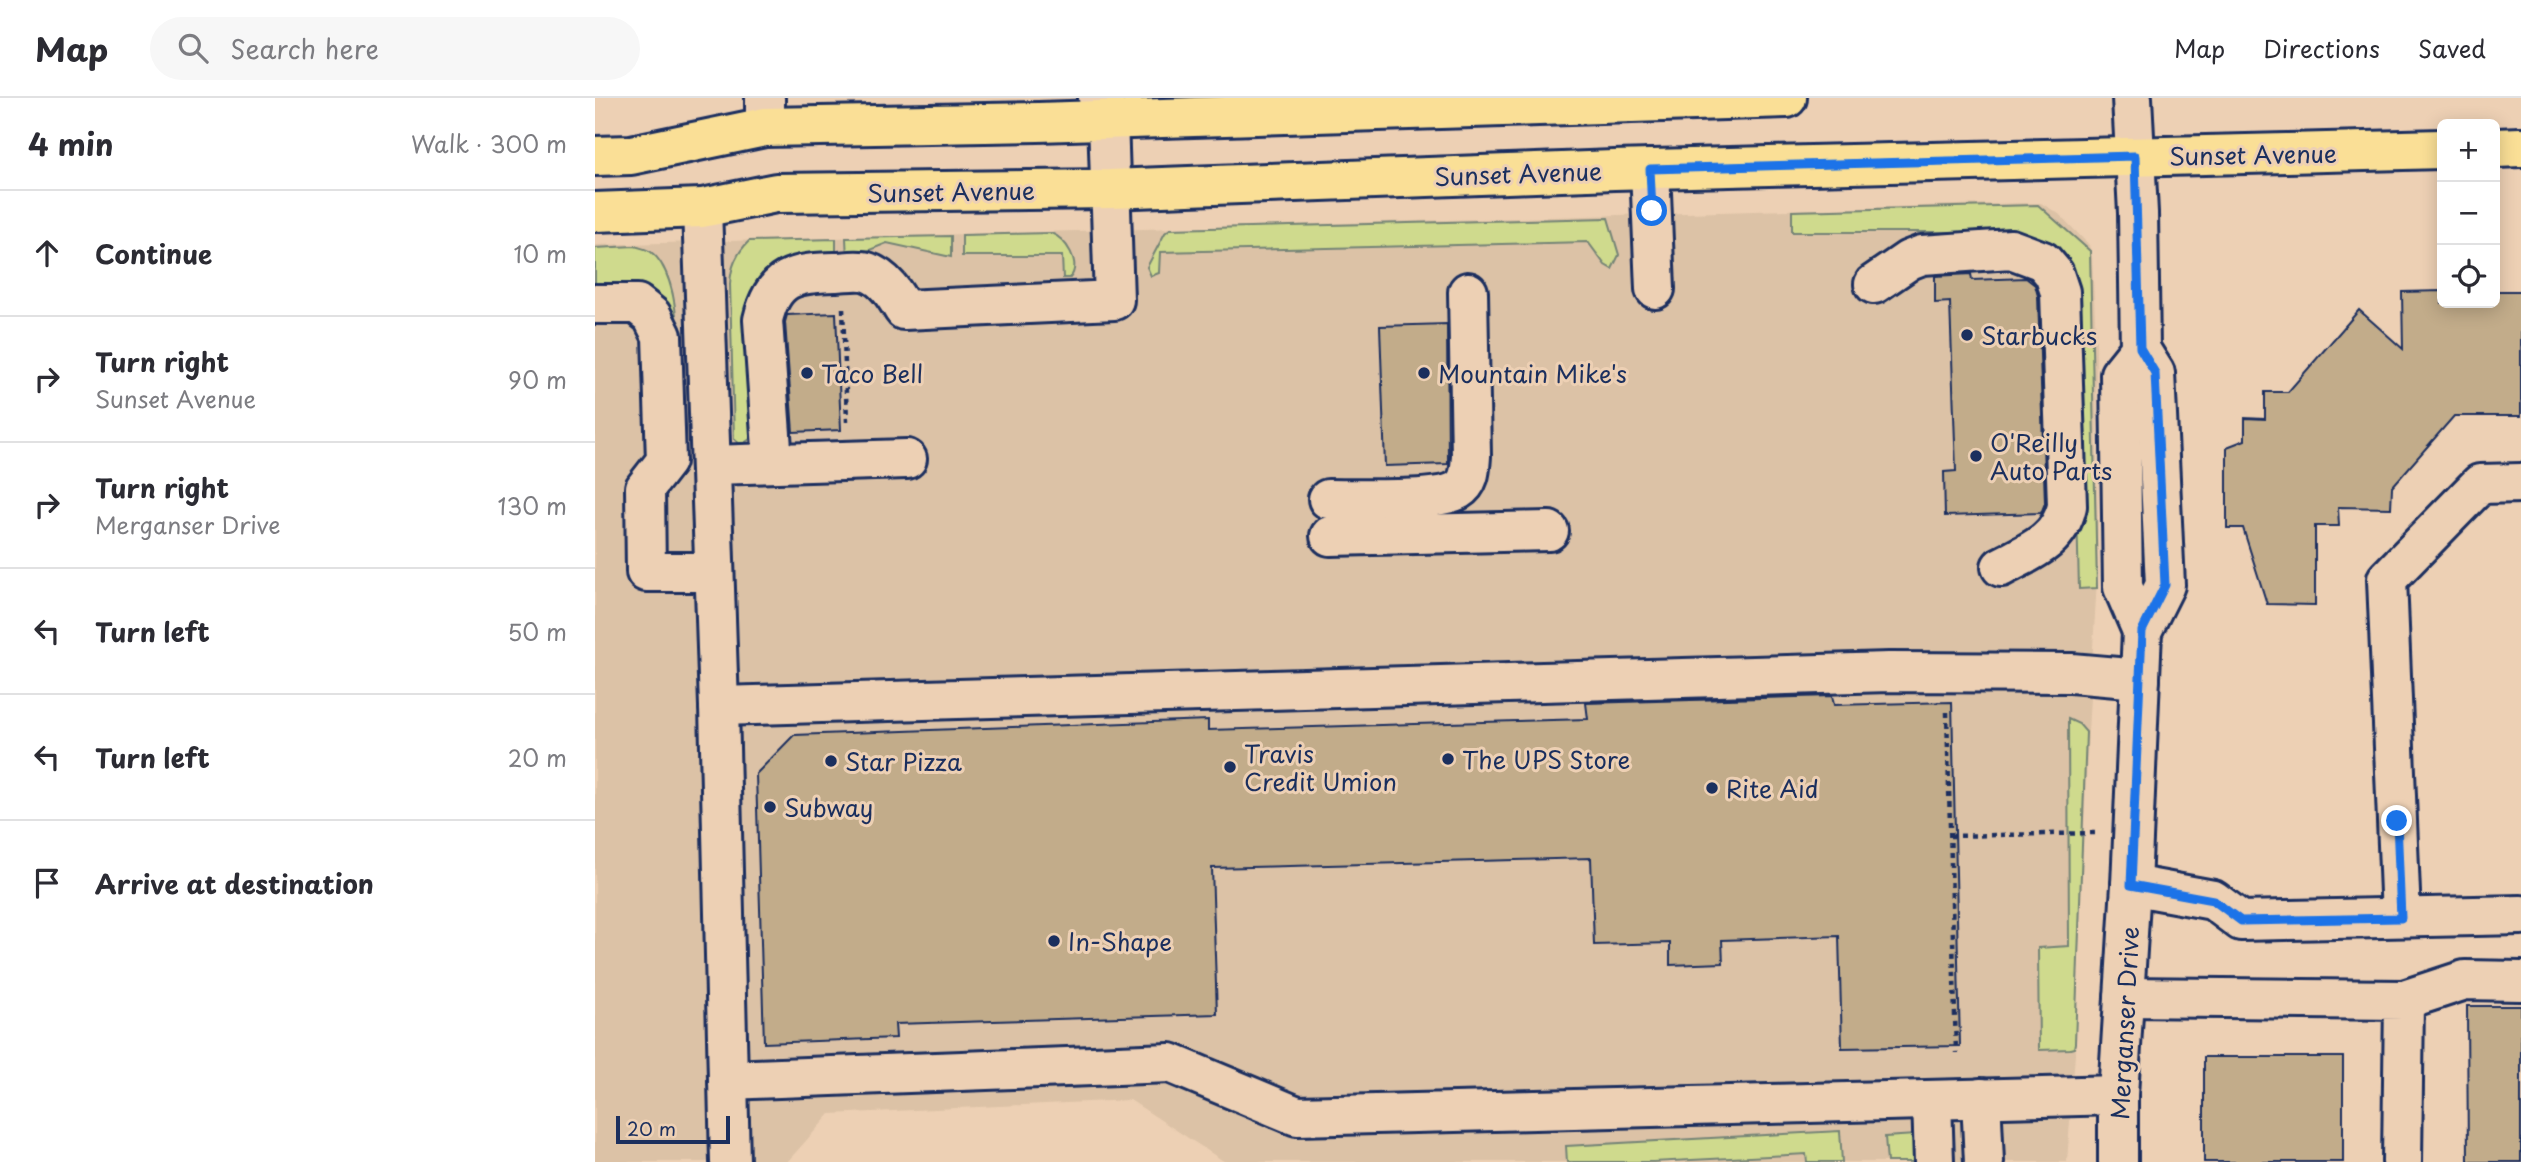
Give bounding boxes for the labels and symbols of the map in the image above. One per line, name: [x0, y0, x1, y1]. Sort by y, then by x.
street label: Sunset Avenue: [2169, 135, 2337, 173]
street label: Sunset Avenue: [1433, 152, 1603, 194]
street label: Sunset Avenue: [867, 172, 1035, 210]
route start: [1636, 195, 1667, 226]
place label: Starbucks: [1981, 317, 2097, 353]
marker: Starbucks: [1959, 327, 1975, 343]
place label: Taco Bell: [821, 355, 923, 391]
place label: Mountain Mike's: [1438, 355, 1627, 391]
marker: Taco Bell: [799, 365, 815, 381]
marker: Mountain Mike's: [1416, 365, 1432, 381]
place label: O'Reilly Auto Parts: [1990, 424, 2112, 488]
marker: O'Reilly Auto Parts: [1968, 448, 1984, 464]
place label: Travis Credit Umion: [1244, 735, 1397, 799]
place label: The UPS Store: [1462, 741, 1630, 777]
place label: Star Pizza: [845, 743, 962, 779]
marker: The UPS Store: [1440, 751, 1456, 767]
marker: Star Pizza: [823, 753, 839, 769]
marker: Travis Credit Umion: [1222, 759, 1238, 775]
place label: Rite Aid: [1726, 770, 1819, 806]
marker: Rite Aid: [1704, 780, 1720, 796]
place label: Subway: [784, 789, 873, 825]
marker: Subway: [762, 799, 778, 815]
route end: [2381, 805, 2412, 836]
place label: In-Shape: [1068, 923, 1172, 959]
street label: Merganser Drive: [2101, 925, 2147, 1121]
marker: In-Shape: [1046, 933, 1062, 949]
scale bar: [616, 1113, 730, 1145]

